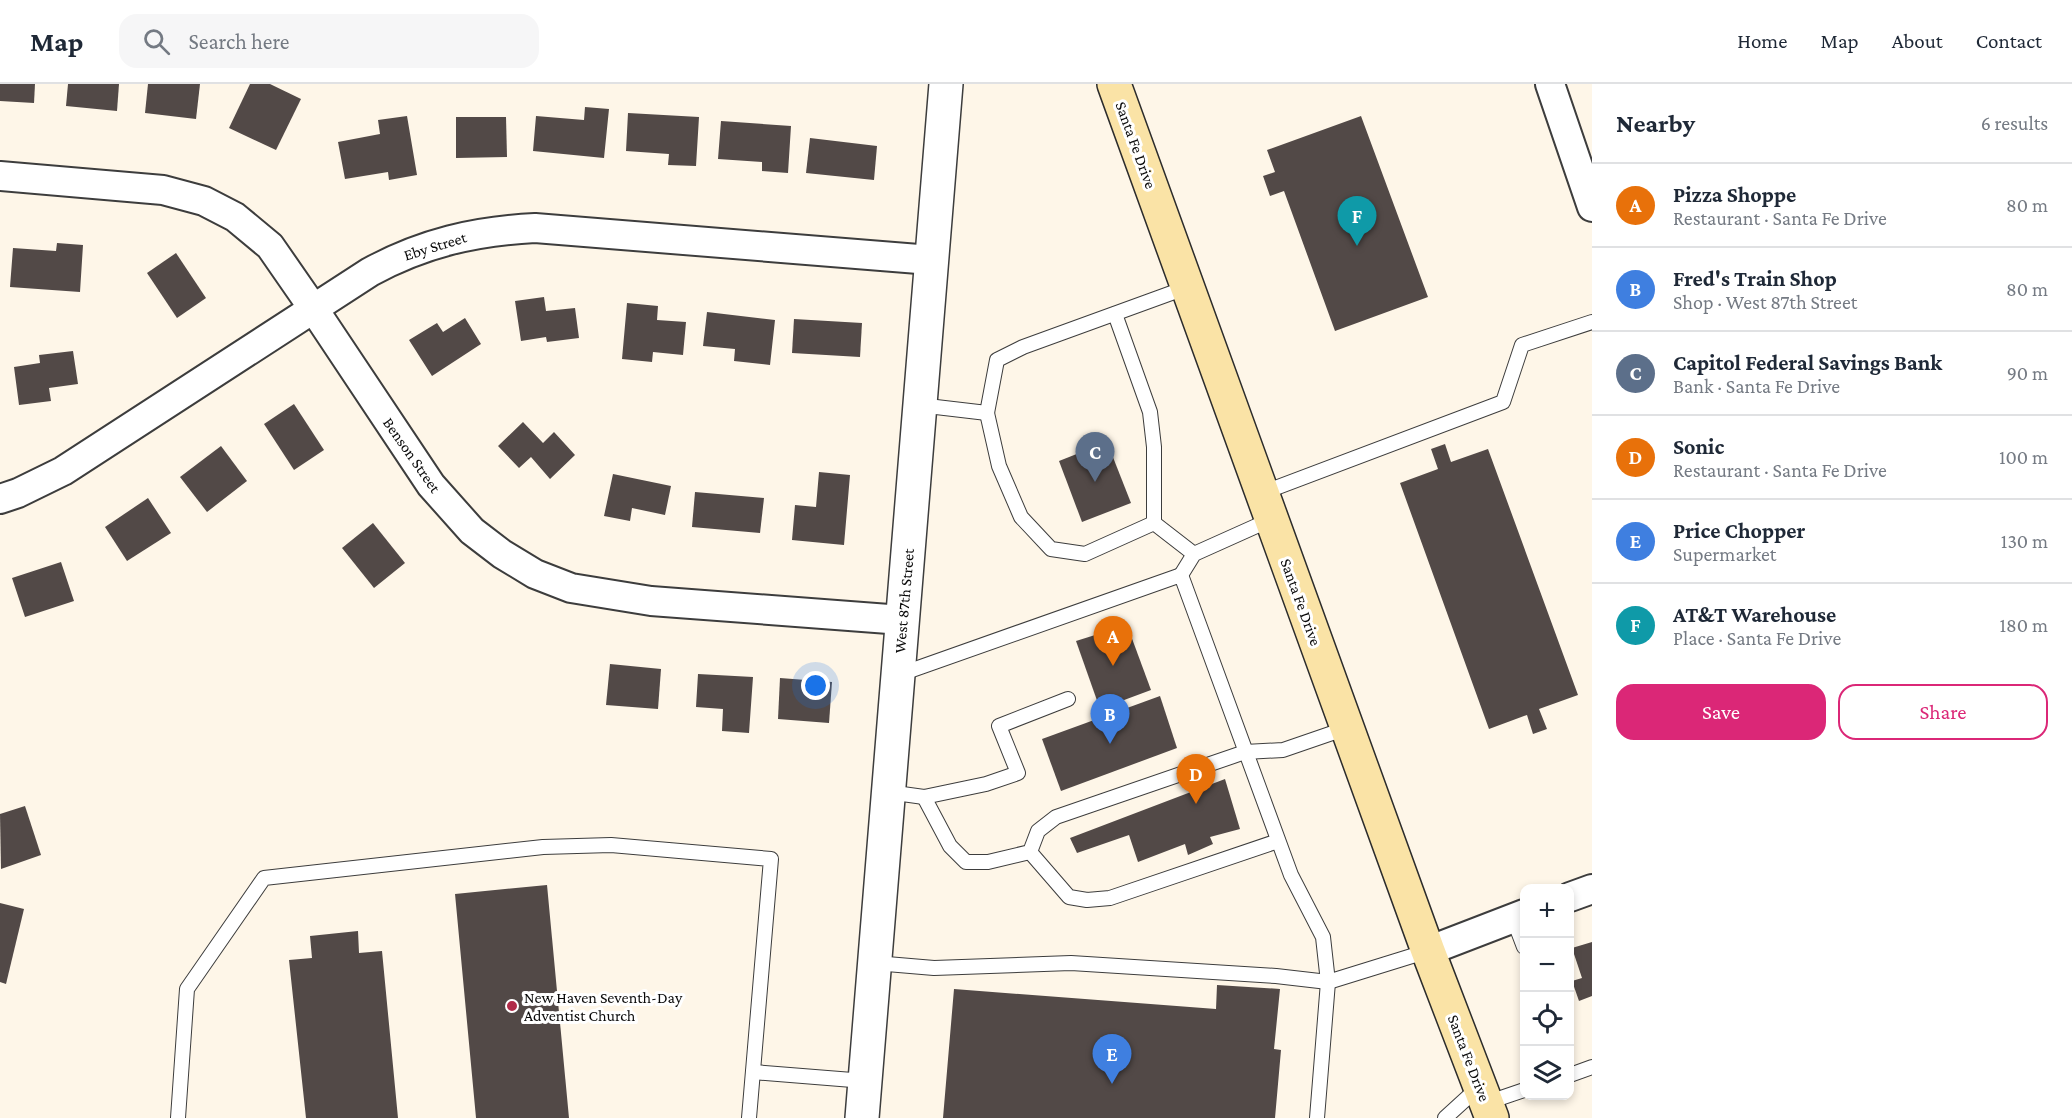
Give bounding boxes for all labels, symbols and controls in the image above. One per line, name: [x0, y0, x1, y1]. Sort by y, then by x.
search box: [119, 14, 539, 68]
icon: search: [140, 25, 173, 58]
text: Map: [30, 26, 83, 57]
text: Search here: [188, 29, 289, 54]
text: Home: [1737, 29, 1787, 53]
text: Map: [1820, 29, 1859, 53]
text: About: [1892, 29, 1943, 53]
text: Contact: [1976, 29, 2042, 53]
street label: Santa Fe Drive: [1112, 99, 1160, 191]
text: Nearby: [1616, 109, 1695, 138]
text: 6 results: [1981, 112, 2048, 134]
text: Pizza Shoppe: [1673, 182, 1796, 207]
text: A: [1630, 194, 1641, 216]
text: 80 m: [2006, 194, 2048, 216]
pin: F: [1338, 196, 1376, 246]
text: Restaurant · Santa Fe Drive: [1673, 207, 1887, 229]
street label: Eby Street: [402, 228, 469, 265]
text: Fred's Train Shop: [1673, 266, 1837, 291]
text: B: [1630, 278, 1641, 300]
text: 80 m: [2006, 278, 2048, 300]
text: Shop · West 87th Street: [1673, 291, 1857, 313]
text: Capitol Federal Savings Bank: [1673, 350, 1942, 375]
text: C: [1629, 362, 1642, 384]
text: 90 m: [2007, 362, 2048, 384]
text: Bank · Santa Fe Drive: [1673, 375, 1840, 397]
street label: Benson Street: [380, 414, 445, 496]
pin: C: [1076, 432, 1114, 482]
text: Sonic: [1673, 434, 1724, 459]
text: D: [1629, 446, 1642, 468]
text: 100 m: [1999, 446, 2048, 468]
text: Restaurant · Santa Fe Drive: [1673, 459, 1887, 481]
text: Price Chopper: [1673, 518, 1805, 543]
text: E: [1630, 530, 1641, 552]
text: 130 m: [2001, 530, 2048, 552]
text: Supermarket: [1673, 543, 1776, 565]
street label: West 87th Street: [891, 547, 917, 654]
street label: Santa Fe Drive: [1277, 556, 1325, 648]
text: AT&T Warehouse: [1673, 602, 1836, 627]
text: F: [1630, 614, 1641, 636]
text: 180 m: [1999, 614, 2048, 636]
pin: A: [1094, 616, 1132, 666]
text: Place · Santa Fe Drive: [1673, 627, 1841, 649]
your location: [801, 671, 830, 700]
button: Save: [1616, 684, 1826, 740]
button: Share: [1838, 684, 2048, 740]
pin: B: [1090, 694, 1130, 744]
pin: D: [1176, 754, 1216, 804]
map controls: [1520, 884, 1574, 1100]
button: +: [1520, 884, 1574, 938]
button: −: [1520, 938, 1574, 992]
place label: New Haven Seventh-Day Adventist Church: [524, 989, 683, 1024]
button: locate: [1520, 992, 1574, 1046]
marker: New Haven Seventh-Day Adventist Church: [505, 999, 519, 1013]
street label: Santa Fe Drive: [1445, 1012, 1493, 1104]
pin: E: [1092, 1034, 1132, 1084]
button: layers: [1520, 1046, 1574, 1100]

